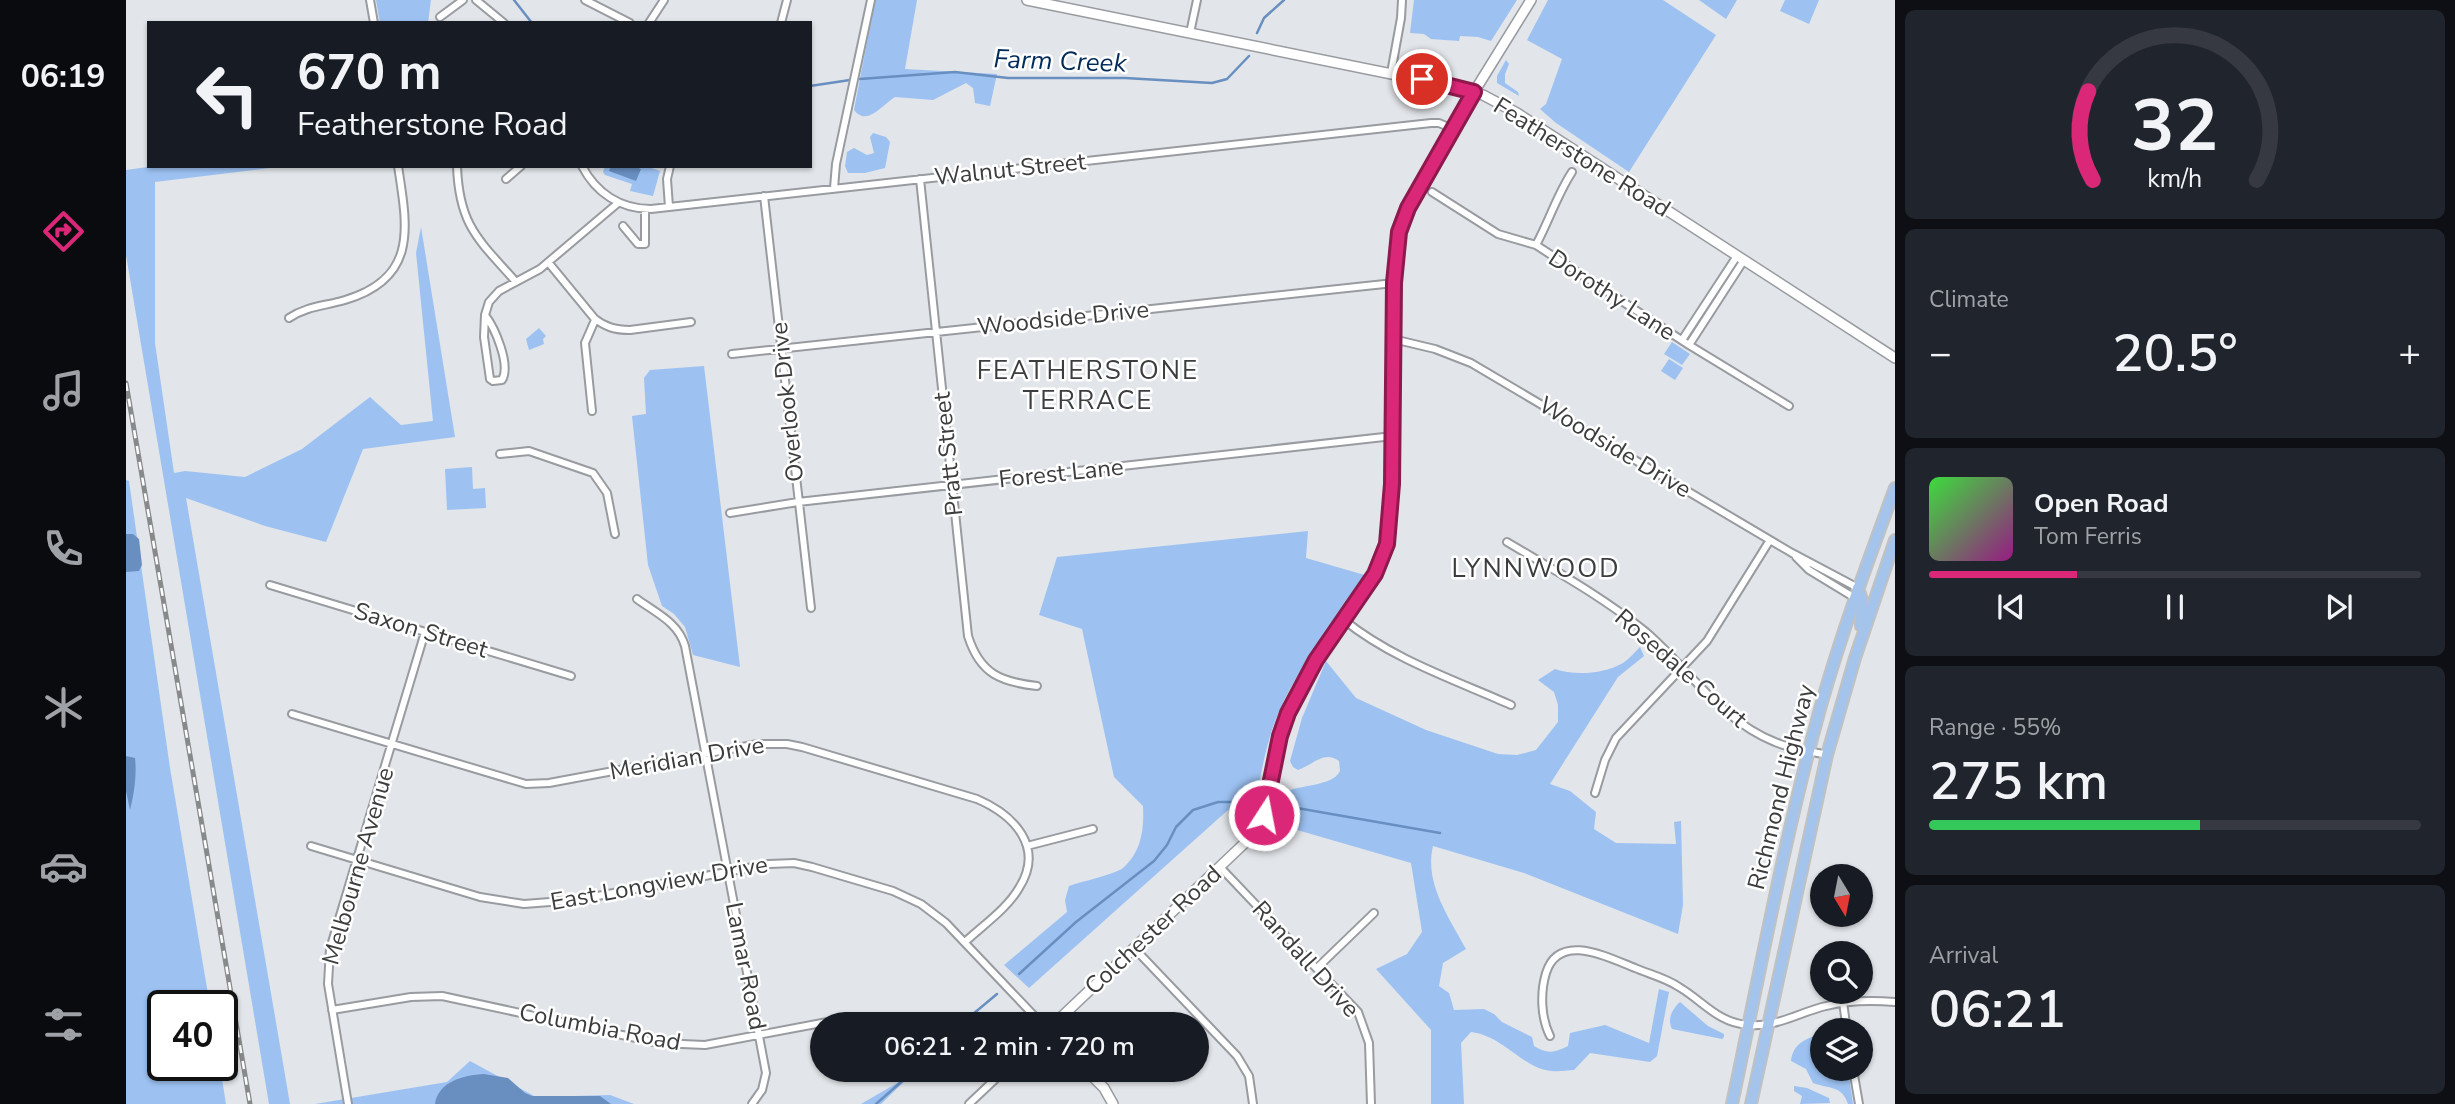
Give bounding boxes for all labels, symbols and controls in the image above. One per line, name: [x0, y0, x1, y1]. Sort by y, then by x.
text: 670 m: [297, 39, 441, 106]
water label: Farm Creek: [993, 41, 1128, 81]
icon: left: [182, 49, 273, 140]
pin: [1392, 49, 1452, 109]
text: 06:19: [21, 55, 105, 98]
icon: arrive: [1403, 60, 1441, 98]
text: 32: [2131, 77, 2219, 177]
street label: Featherstone Road: [1487, 90, 1677, 224]
text: Featherstone Road: [297, 103, 568, 146]
street label: Walnut Street: [933, 145, 1088, 193]
text: km/h: [2147, 162, 2203, 196]
icon: directions: [39, 207, 88, 256]
street label: Dorothy Lane: [1542, 242, 1682, 348]
text: Climate: [1929, 284, 2009, 315]
street label: Woodside Drive: [975, 293, 1151, 343]
text: 20.5°: [2112, 318, 2238, 389]
street label: Overlook Drive: [763, 320, 811, 484]
text: −: [1929, 328, 1952, 379]
text: +: [2398, 328, 2421, 379]
district label: FEATHERSTONE TERRACE: [977, 353, 1199, 418]
icon: music: [39, 366, 88, 415]
street label: Woodside Drive: [1533, 389, 1697, 505]
street label: Pratt Street: [926, 390, 970, 517]
street label: Forest Lane: [997, 451, 1125, 495]
text: Open Road: [2034, 486, 2169, 521]
text: Tom Ferris: [2034, 521, 2142, 552]
icon: phone: [39, 524, 88, 573]
district label: LYNNWOOD: [1452, 551, 1620, 586]
icon: previous: [1992, 588, 2030, 626]
icon: pause: [2156, 588, 2194, 626]
icon: next: [2320, 588, 2358, 626]
street label: Saxon Street: [350, 594, 492, 666]
street label: Rosedale Court: [1608, 602, 1755, 735]
street label: Richmond Highway: [1740, 680, 1822, 893]
icon: climate: [39, 683, 88, 732]
text: Range · 55%: [1929, 712, 2061, 743]
street label: Meridian Drive: [607, 729, 767, 787]
text: 275 km: [1929, 746, 2108, 817]
street label: Melbourne Avenue: [315, 764, 401, 968]
position arrow: [1227, 778, 1301, 852]
icon: car: [39, 842, 88, 891]
street label: East Longview Drive: [548, 848, 770, 918]
street label: Colchester Road: [1078, 858, 1228, 1002]
north arrow: [1810, 864, 1872, 928]
map controls: [1810, 864, 1873, 1081]
street label: Randall Drive: [1245, 894, 1367, 1024]
street label: Lamar Road: [718, 899, 774, 1033]
text: Arrival: [1929, 940, 1998, 971]
button: search: [1810, 941, 1873, 1004]
text: 06:21: [1929, 974, 2066, 1045]
speed limit sign: 40: [147, 990, 238, 1081]
street label: Columbia Road: [516, 996, 684, 1058]
icon: filters: [39, 1000, 88, 1049]
button: layers: [1810, 1018, 1873, 1081]
text: 06:21 · 2 min · 720 m: [884, 1029, 1135, 1064]

